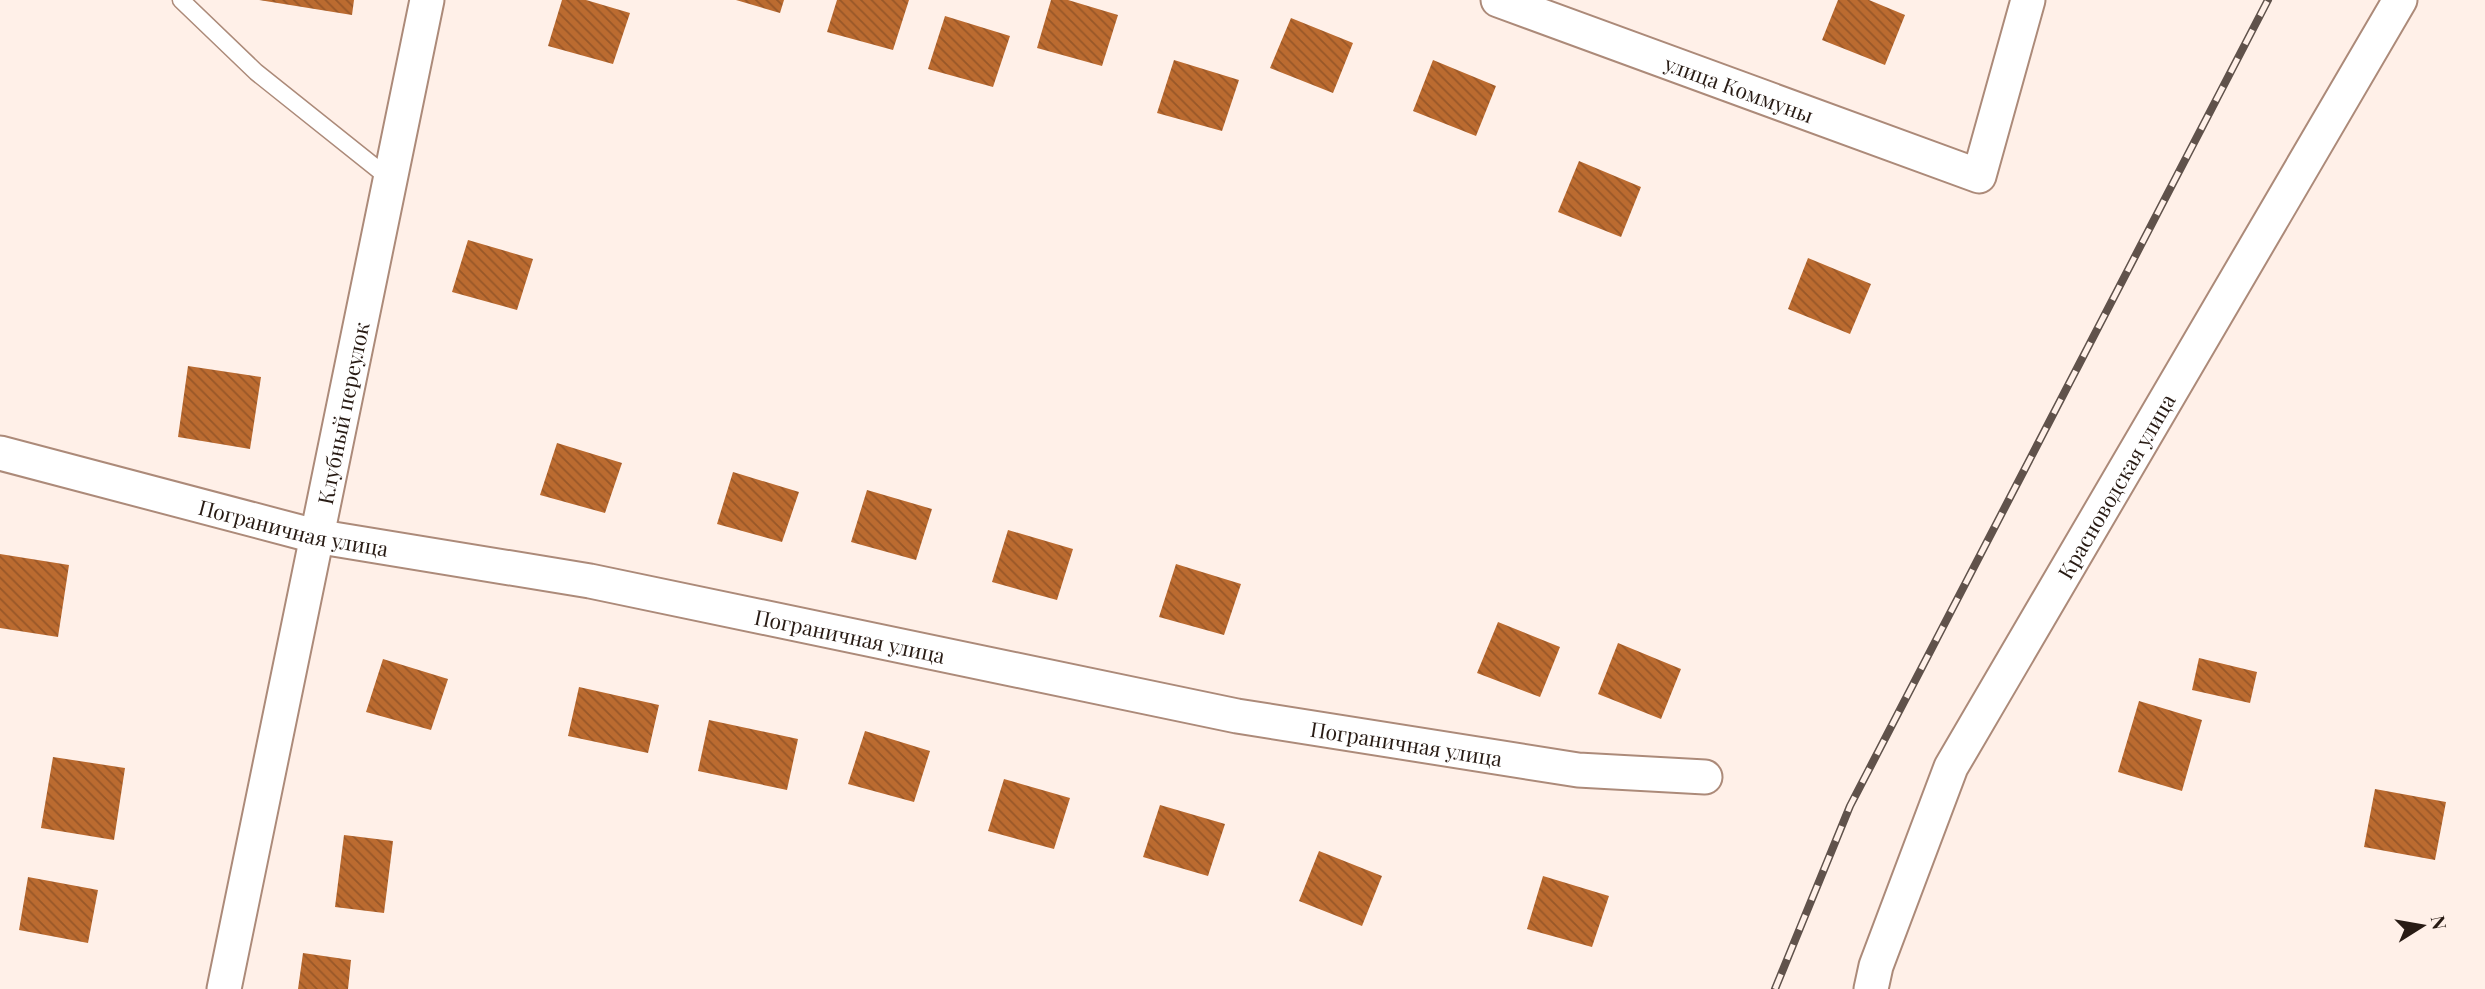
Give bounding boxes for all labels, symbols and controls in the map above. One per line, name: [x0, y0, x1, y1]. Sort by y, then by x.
street label: улица Коммуны: [1660, 48, 1818, 128]
street label: Клубный переулок: [310, 319, 375, 507]
street label: Красноводская улица: [2050, 388, 2181, 584]
street label: Пограничная улица: [196, 492, 391, 562]
street label: Пограничная улица: [752, 602, 948, 669]
street label: Пограничная улица: [1309, 714, 1505, 772]
north arrow: [2387, 891, 2457, 961]
text: N: [2426, 913, 2454, 932]

